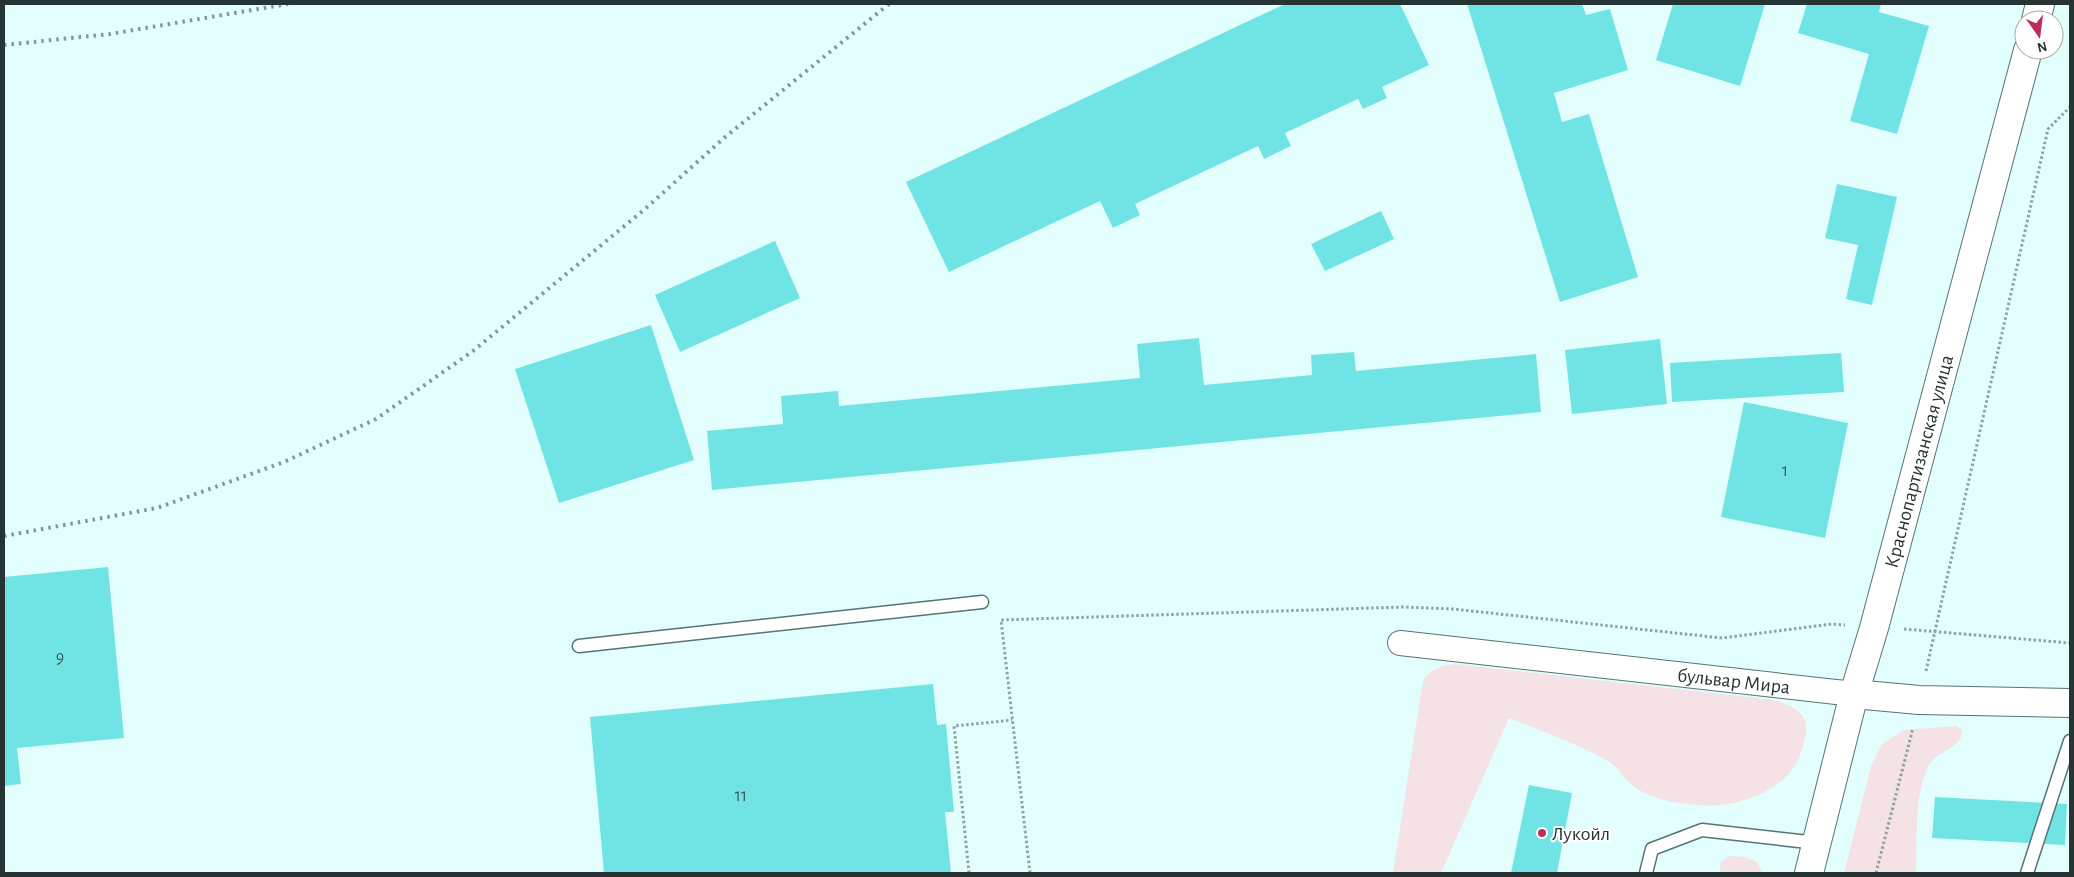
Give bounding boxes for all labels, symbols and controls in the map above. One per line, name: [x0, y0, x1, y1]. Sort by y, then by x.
north arrow: [2014, 10, 2064, 60]
text: N: [2035, 39, 2048, 55]
street label: Краснопартизанская улица: [1881, 353, 1957, 570]
house number: 1: [1782, 462, 1788, 480]
house number: 9: [56, 649, 64, 667]
street label: бульвар Мира: [1676, 665, 1791, 698]
house number: 11: [735, 787, 747, 805]
place label: Лукойл: [1552, 824, 1610, 844]
marker: Лукойл: [1536, 827, 1548, 839]

